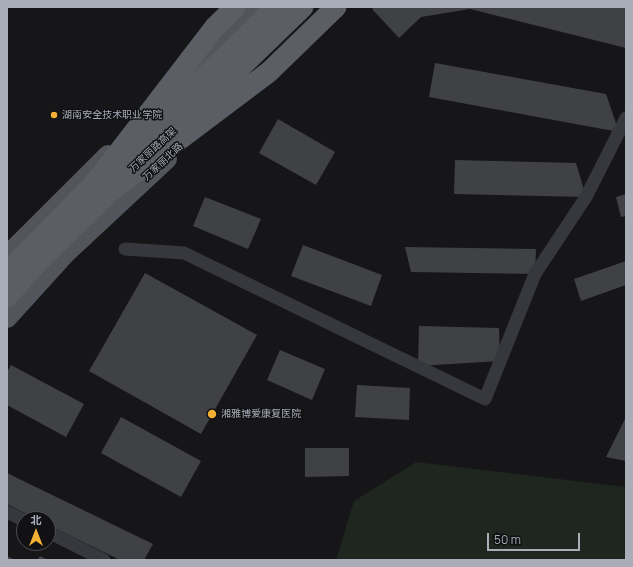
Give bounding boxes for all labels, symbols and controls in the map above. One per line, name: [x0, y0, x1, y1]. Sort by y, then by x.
place label: 湖南安全技术职业学院: [62, 109, 162, 121]
marker: 湖南安全技术职业学院: [49, 110, 59, 120]
street label: 万家丽路高架: [127, 125, 179, 175]
street label: 万家丽北路: [141, 141, 185, 183]
marker: 湘雅博爱康复医院: [206, 408, 218, 420]
place label: 湘雅博爱康复医院: [221, 408, 301, 420]
north arrow: [16, 511, 56, 551]
text: 北: [31, 512, 42, 527]
scale bar: [489, 525, 582, 551]
text: 50 m: [494, 531, 521, 548]

